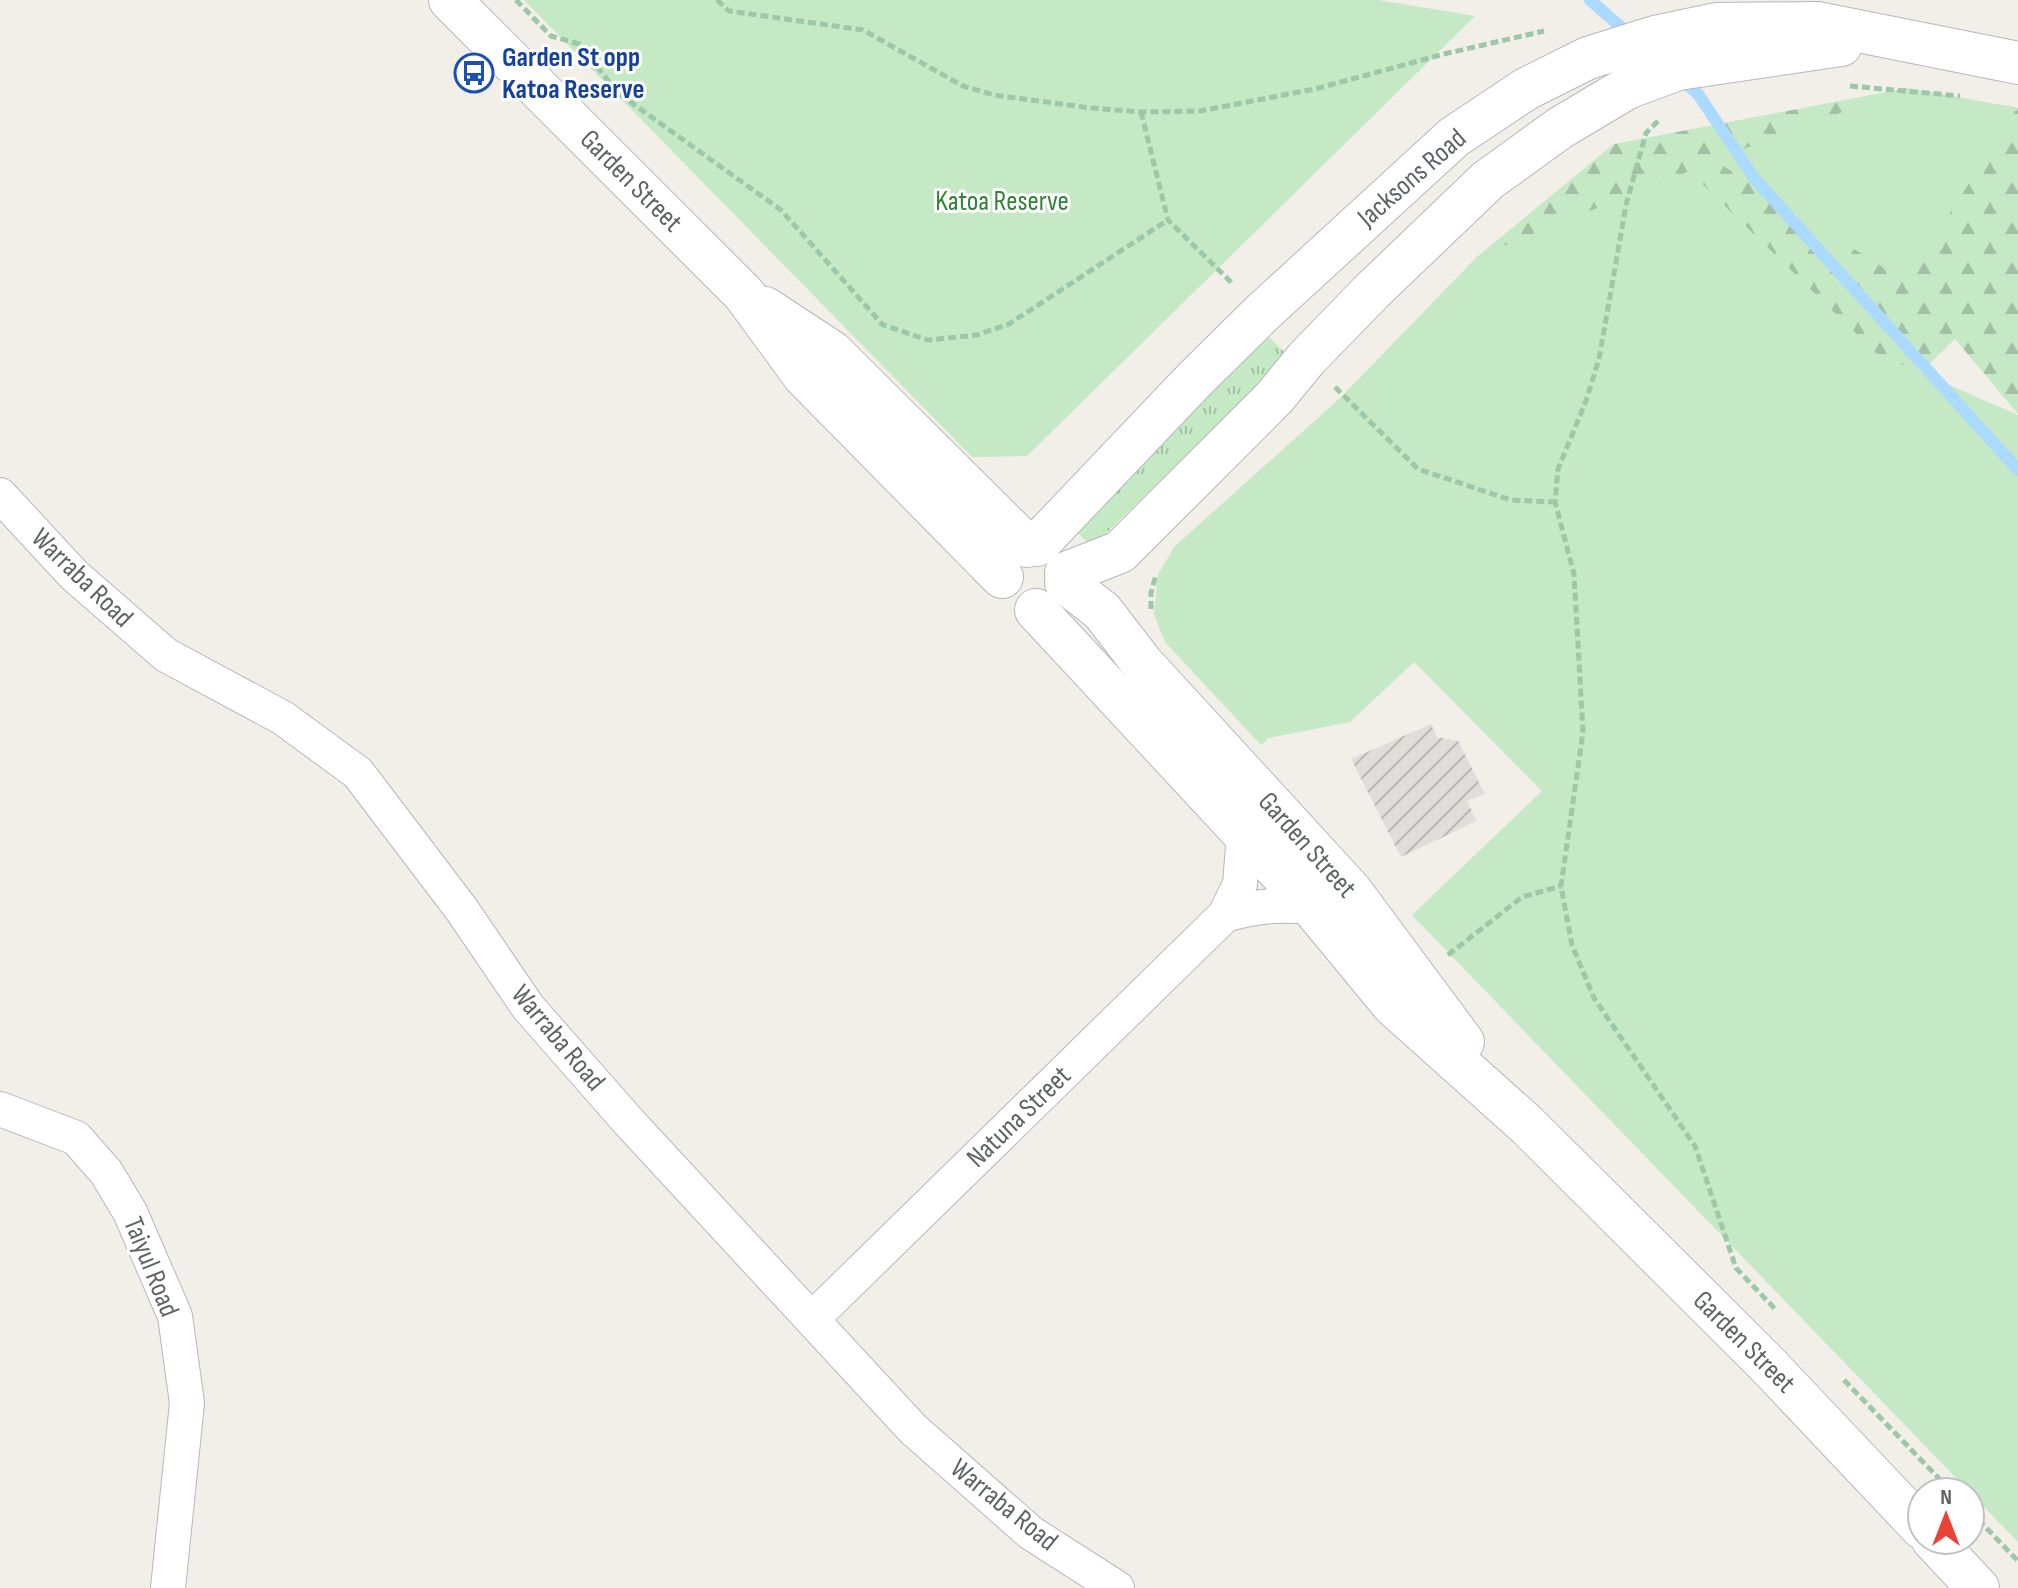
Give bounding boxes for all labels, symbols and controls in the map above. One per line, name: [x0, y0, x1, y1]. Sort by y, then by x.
place label: Garden St opp Katoa Reserve: [502, 41, 645, 106]
bus stop icon: Garden St opp Katoa Reserve: [453, 52, 495, 94]
street label: Jacksons Road: [1350, 122, 1473, 235]
street label: Garden Street: [573, 123, 689, 239]
park label: Katoa Reserve: [935, 185, 1069, 218]
street label: Warraba Road: [24, 522, 140, 634]
street label: Garden Street: [1251, 785, 1363, 905]
street label: Warraba Road: [504, 978, 612, 1098]
street label: Natuna Street: [960, 1059, 1078, 1175]
street label: Taiyul Road: [116, 1212, 186, 1322]
street label: Garden Street: [1686, 1284, 1802, 1400]
street label: Warraba Road: [944, 1452, 1064, 1558]
north arrow: [1906, 1476, 1986, 1556]
text: N: [1940, 1484, 1952, 1511]

